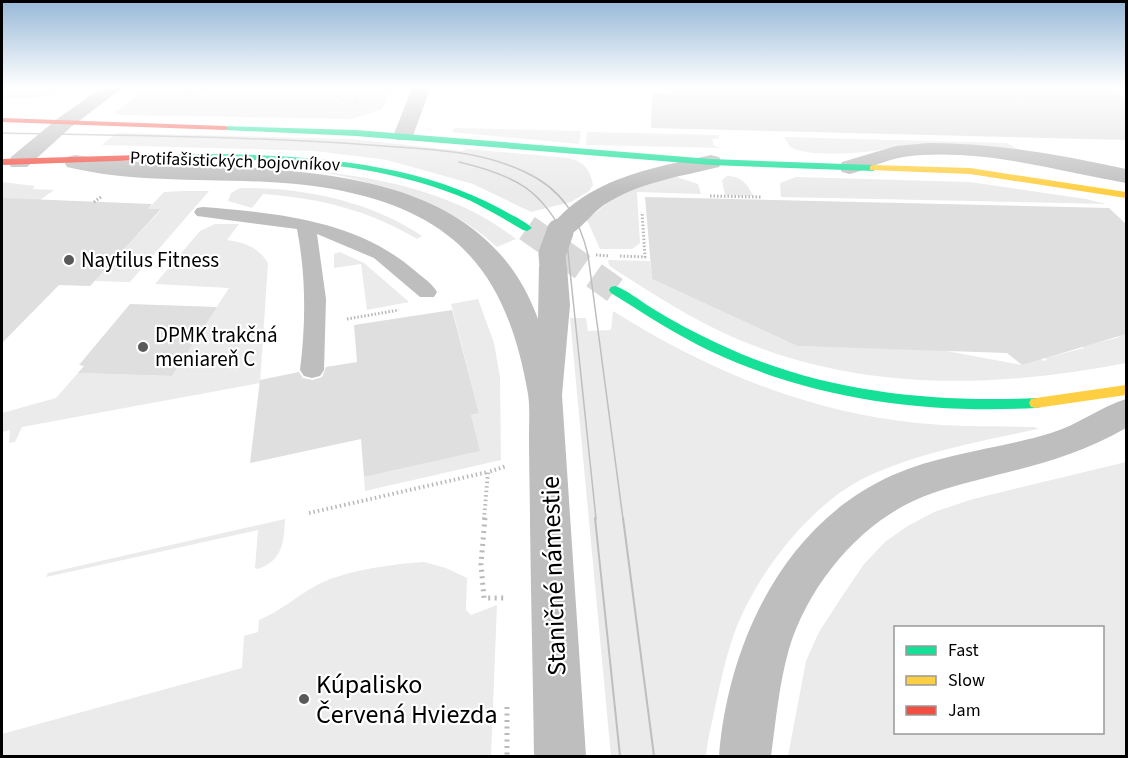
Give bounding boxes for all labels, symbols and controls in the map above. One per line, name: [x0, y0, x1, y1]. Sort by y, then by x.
street label: Protifašistických bojovníkov: [130, 145, 341, 178]
place label: Naytilus Fitness: [81, 245, 219, 275]
marker: Naytilus Fitness: [62, 253, 76, 267]
place label: DPMK trakčná meniareň C: [155, 320, 278, 374]
marker: DPMK trakčná meniareň C: [136, 340, 150, 354]
street label: Staničné námestie: [532, 476, 575, 676]
legend: [894, 626, 1104, 734]
text: Fast: [948, 638, 979, 663]
place label: Kúpalisko Červená Hviezda: [316, 666, 498, 733]
text: Slow: [948, 668, 985, 693]
marker: Kúpalisko Červená Hviezda: [297, 692, 311, 706]
text: Jam: [948, 698, 981, 723]

